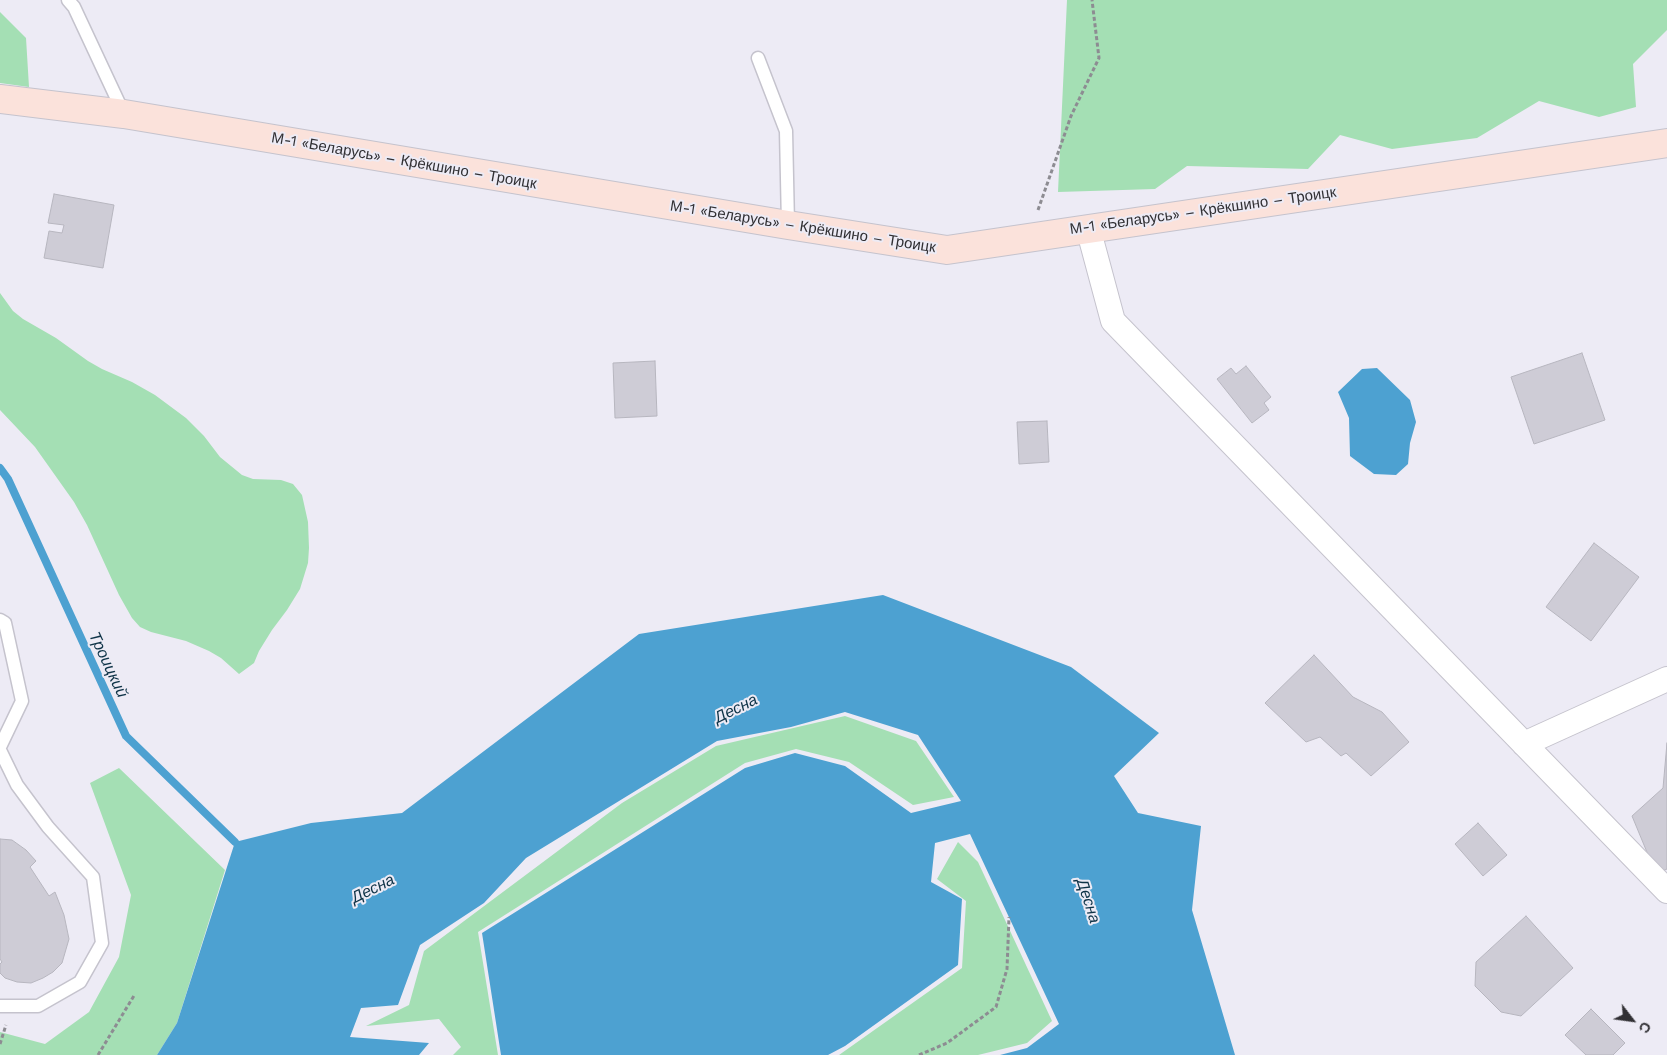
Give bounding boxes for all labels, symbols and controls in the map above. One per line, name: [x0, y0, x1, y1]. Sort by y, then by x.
street label: М-1 «Беларусь» – Крёкшино – Троицк: [270, 129, 538, 193]
street label: М-1 «Беларусь» – Крёкшино – Троицк: [1069, 183, 1337, 239]
street label: М-1 «Беларусь» – Крёкшино – Троицк: [669, 197, 937, 257]
water label: Троицкий: [84, 629, 132, 701]
water label: Десна: [711, 690, 761, 728]
water label: Десна: [348, 870, 398, 908]
water label: Десна: [1072, 876, 1104, 926]
north arrow: [1607, 995, 1657, 1045]
text: С: [1636, 1019, 1654, 1036]

